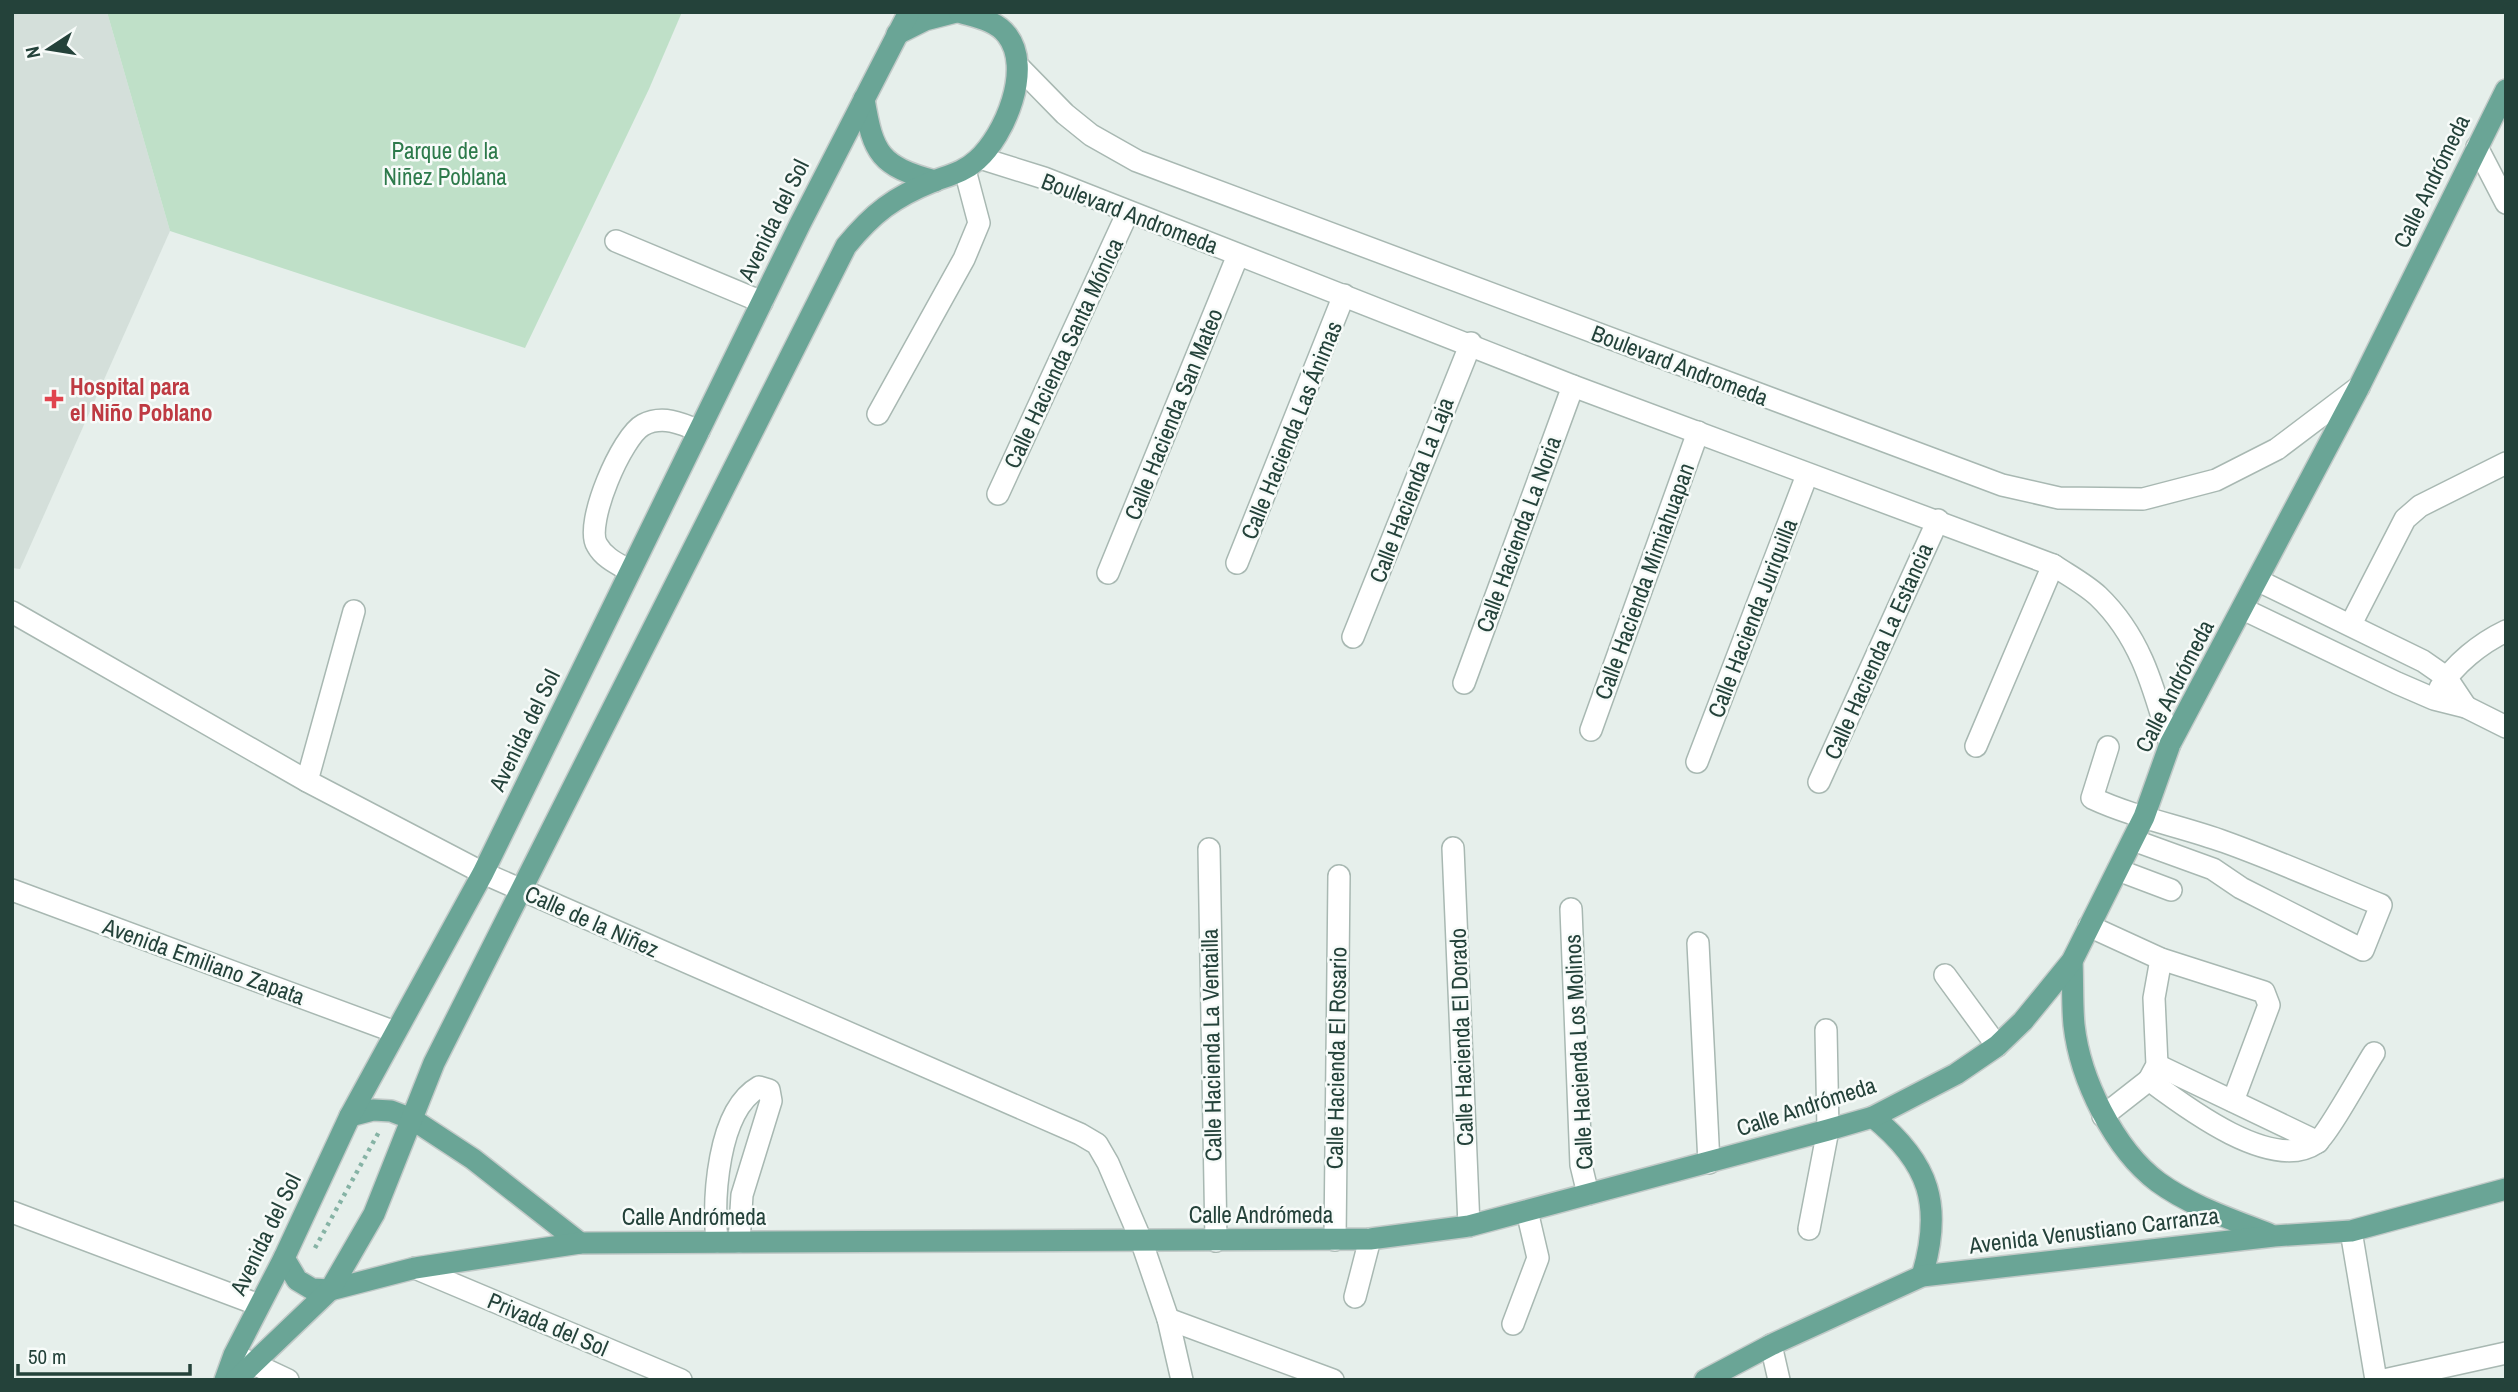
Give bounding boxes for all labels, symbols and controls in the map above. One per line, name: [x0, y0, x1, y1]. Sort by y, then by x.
north arrow: [14, 14, 84, 84]
text: N: [18, 44, 46, 61]
street label: Calle Andrómeda: [2385, 109, 2477, 253]
park label: Parque de la Niñez Poblana: [383, 135, 507, 192]
street label: Avenida del Sol: [730, 154, 816, 287]
street label: Boulevard Andromeda: [1037, 165, 1223, 261]
street label: Calle Hacienda Santa Mónica: [996, 232, 1130, 473]
street label: Calle Hacienda San Mateo: [1116, 304, 1230, 524]
street label: Calle Hacienda Las Ánimas: [1233, 316, 1349, 544]
street label: Boulevard Andromeda: [1587, 317, 1773, 413]
place label: Hospital para el Niño Poblano: [70, 371, 213, 428]
marker: Hospital para el Niño Poblano: [44, 389, 64, 409]
street label: Calle Hacienda La Laja: [1361, 392, 1461, 587]
street label: Calle Hacienda La Noria: [1468, 431, 1568, 636]
street label: Calle Hacienda Mimiahuapan: [1587, 458, 1701, 704]
street label: Calle Hacienda Juriquilla: [1700, 514, 1804, 722]
street label: Calle Hacienda La Estancia: [1816, 537, 1940, 764]
street label: Calle Andrómeda: [2127, 614, 2221, 757]
street label: Avenida del Sol: [481, 664, 567, 797]
street label: Calle de la Niñez: [520, 878, 664, 964]
street label: Avenida Emiliano Zapata: [98, 910, 310, 1012]
street label: Calle Hacienda La Ventailla: [1193, 928, 1229, 1162]
street label: Calle Hacienda El Dorado: [1442, 928, 1480, 1146]
street label: Calle Hacienda Los Molinos: [1556, 933, 1600, 1171]
street label: Calle Hacienda El Rosario: [1319, 947, 1353, 1169]
street label: Calle Andrómeda: [1732, 1069, 1880, 1143]
street label: Avenida del Sol: [222, 1168, 308, 1301]
street label: Calle Andrómeda: [1189, 1199, 1334, 1230]
street label: Avenida Venustiano Carranza: [1966, 1199, 2221, 1261]
street label: Calle Andrómeda: [622, 1201, 767, 1232]
street label: Privada del Sol: [483, 1285, 613, 1363]
scale bar: [18, 1332, 189, 1376]
text: 50 m: [28, 1342, 66, 1371]

